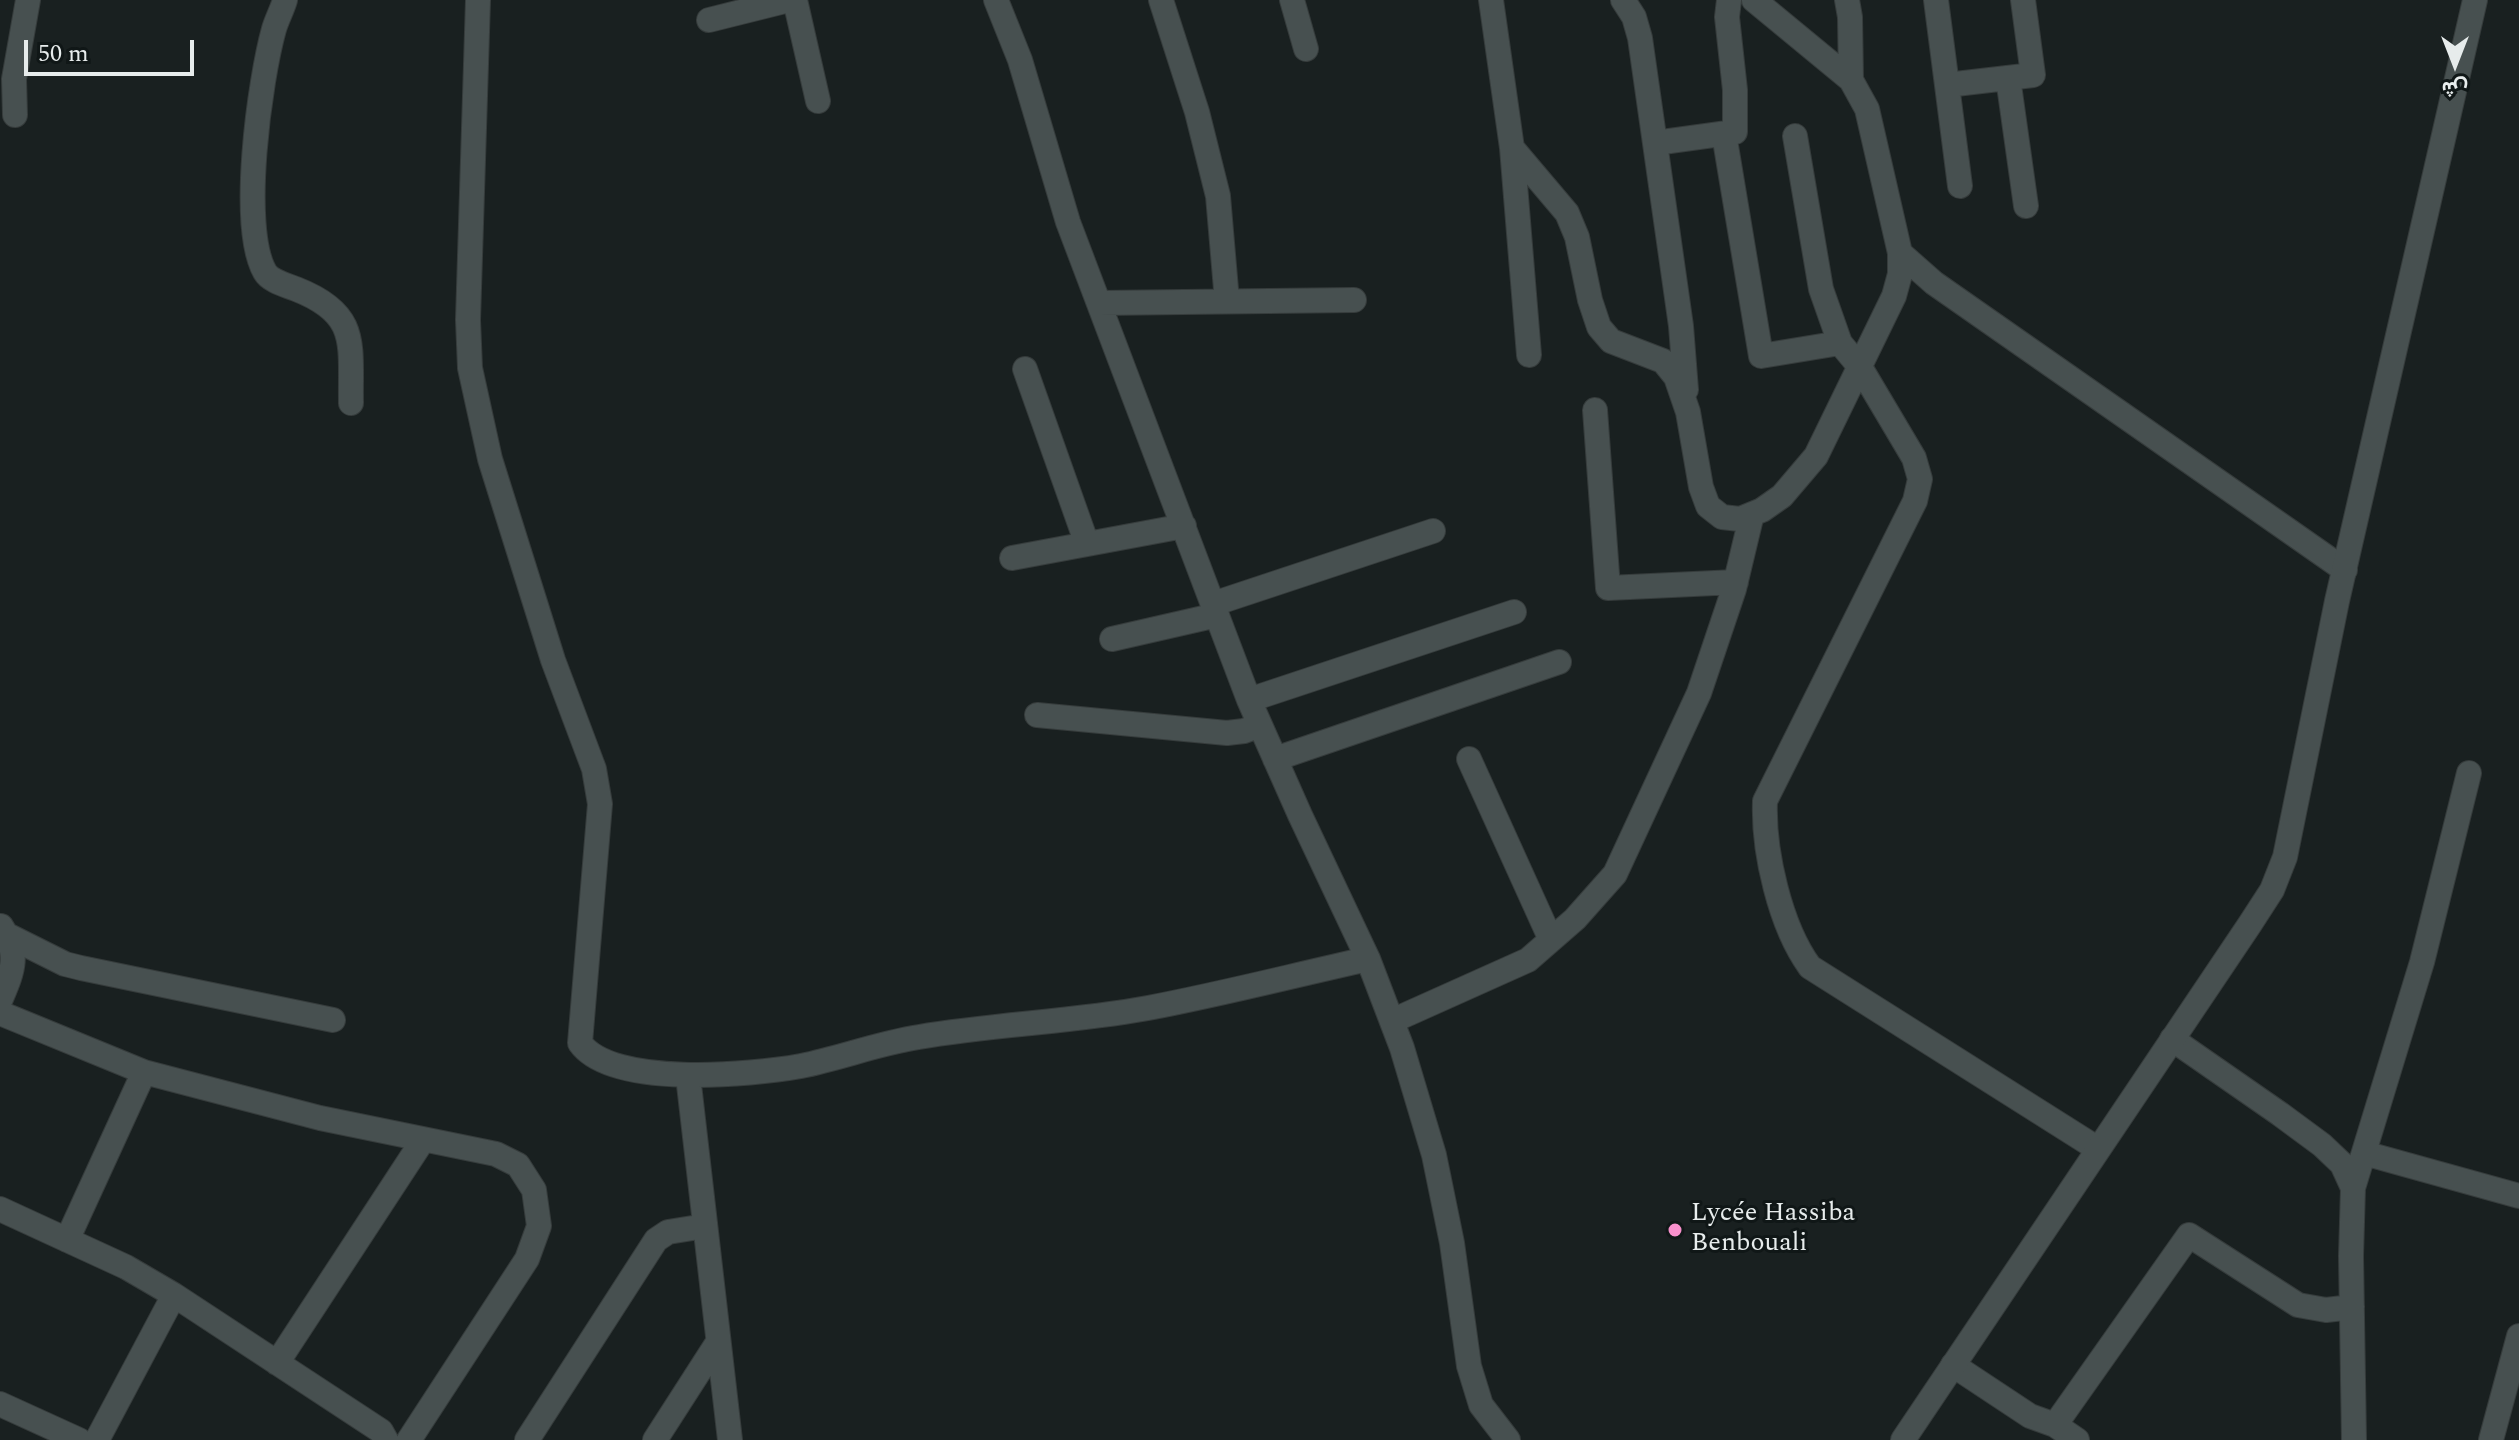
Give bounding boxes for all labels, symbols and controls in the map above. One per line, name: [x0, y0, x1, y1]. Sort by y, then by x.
scale bar: [28, 24, 198, 74]
north arrow: [2415, 24, 2495, 104]
text: 50 m: [38, 36, 89, 72]
text: ش: [2442, 72, 2468, 105]
place label: Lycée Hassiba Benbouali: [1691, 1199, 1855, 1260]
marker: Lycée Hassiba Benbouali: [1666, 1221, 1684, 1239]

